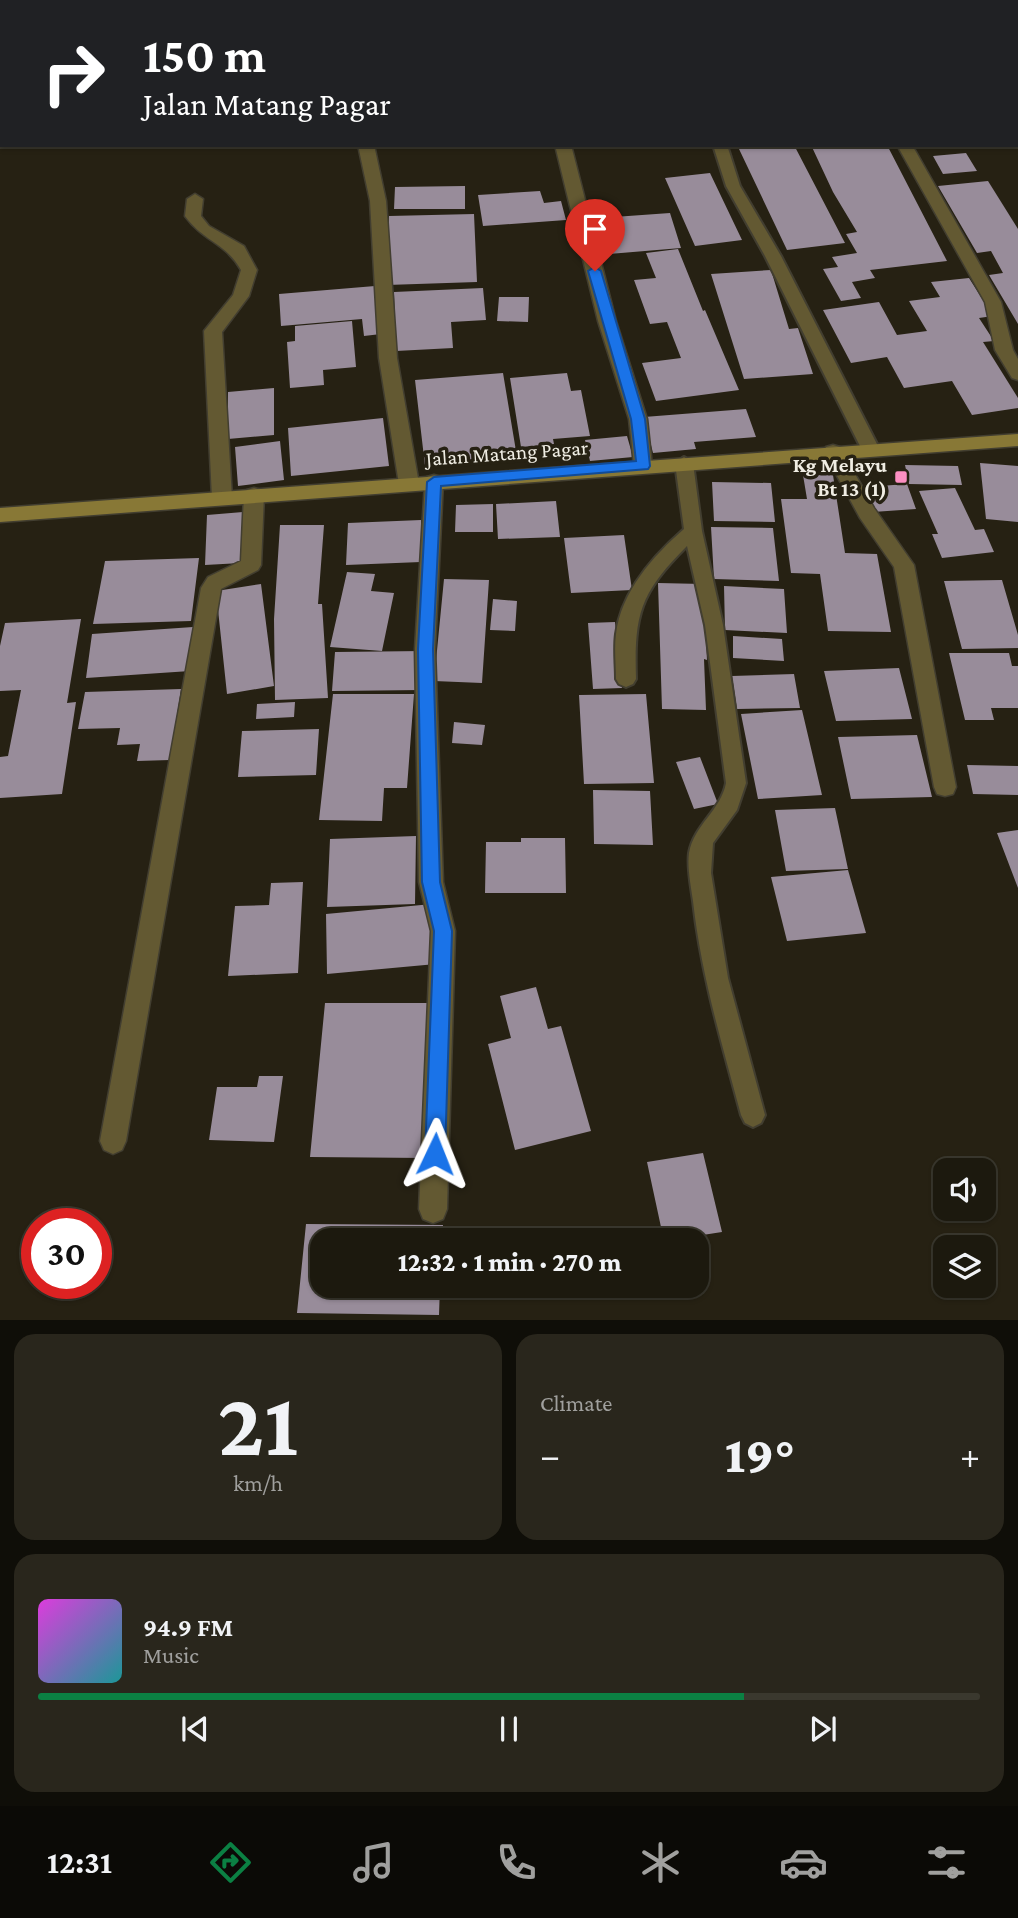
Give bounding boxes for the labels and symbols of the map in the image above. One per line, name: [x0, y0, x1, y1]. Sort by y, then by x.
pin: [565, 199, 625, 271]
street label: Jalan Matang Pagar: [423, 435, 590, 471]
place label: Kg Melayu Bt 13 (1): [793, 453, 887, 501]
marker: Kg Melayu Bt 13 (1): [893, 469, 909, 485]
position arrow: [398, 1117, 472, 1191]
speed limit sign: 30: [21, 1208, 112, 1299]

